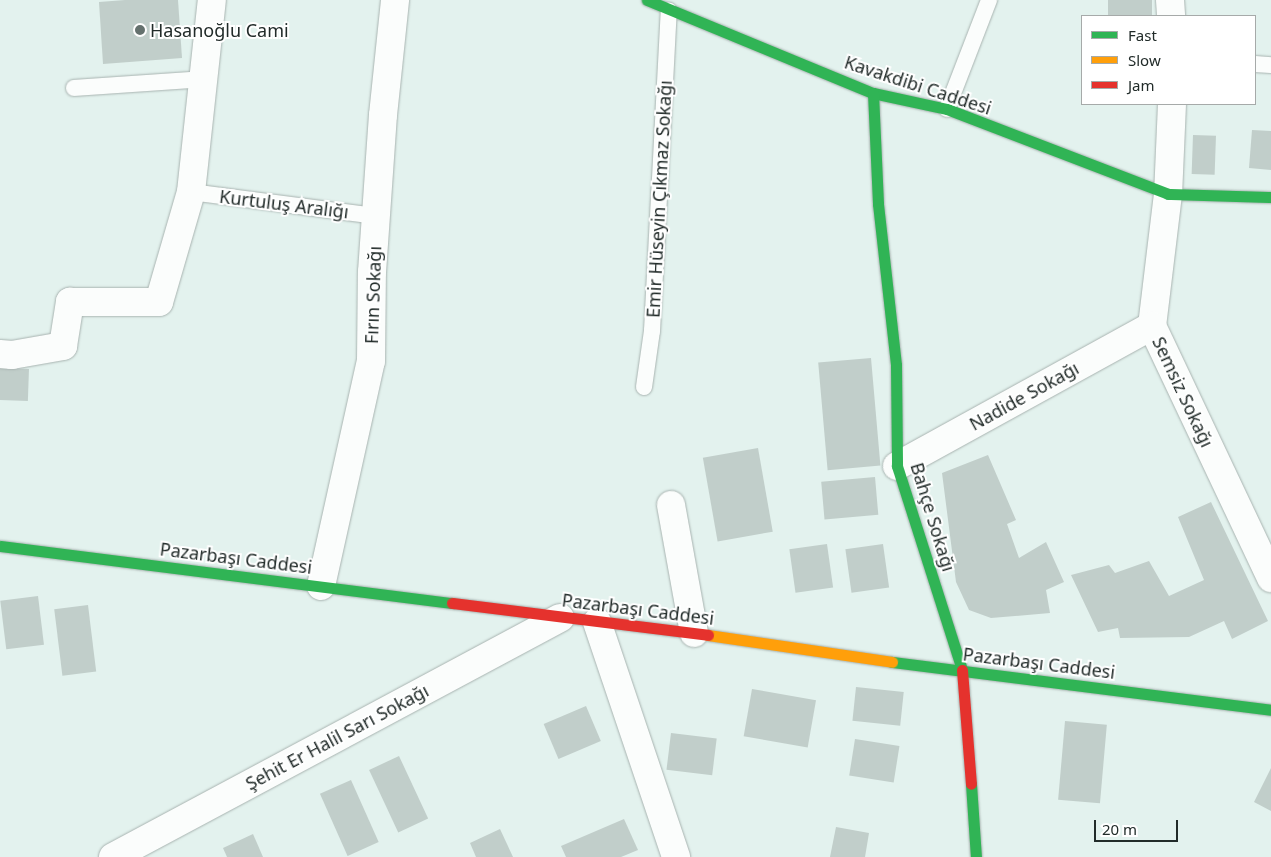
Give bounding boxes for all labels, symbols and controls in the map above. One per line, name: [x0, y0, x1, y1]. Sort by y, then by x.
legend: [1081, 15, 1256, 105]
place label: Hasanoğlu Cami: [150, 19, 289, 41]
marker: Hasanoğlu Cami: [134, 24, 146, 36]
text: Fast: [1128, 25, 1157, 45]
text: Slow: [1128, 50, 1161, 70]
street label: Kavakdibi Caddesi: [842, 51, 994, 119]
text: Jam: [1128, 75, 1155, 95]
street label: Emir Hüseyin Çıkmaz Sokağı: [642, 80, 676, 318]
street label: Kurtuluş Aralığı: [218, 185, 350, 223]
street label: Fırın Sokağı: [360, 246, 386, 344]
street label: Semsiz Sokağı: [1148, 333, 1218, 451]
street label: Nadide Sokağı: [966, 357, 1082, 435]
street label: Bahçe Sokağı: [906, 460, 960, 574]
street label: Pazarbaşı Caddesi: [159, 538, 313, 578]
street label: Pazarbaşı Caddesi: [561, 589, 715, 629]
street label: Pazarbaşı Caddesi: [962, 643, 1116, 683]
street label: Şehit Er Halil Sarı Sokağı: [242, 680, 432, 794]
scale bar: [1096, 810, 1180, 842]
text: 20 m: [1102, 819, 1137, 839]

